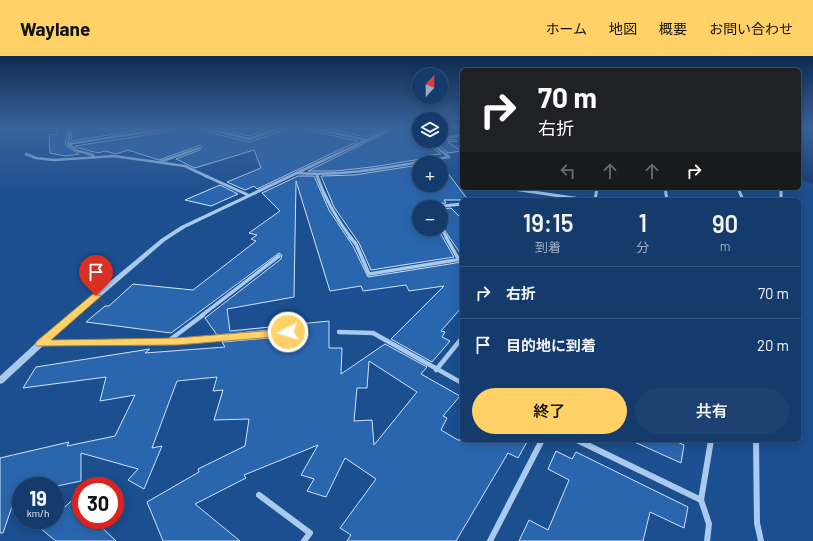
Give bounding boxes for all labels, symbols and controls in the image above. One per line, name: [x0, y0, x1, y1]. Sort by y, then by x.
text: Waylane: [20, 17, 90, 40]
text: ホーム: [545, 20, 587, 37]
text: 地図: [609, 20, 637, 37]
text: 概要: [659, 20, 687, 37]
text: お問い合わせ: [709, 20, 793, 37]
north arrow: [412, 68, 448, 104]
map controls: [412, 68, 448, 236]
text: 70 m: [538, 80, 597, 114]
icon: right: [472, 84, 524, 136]
button: layers: [412, 112, 448, 148]
text: 右折: [538, 117, 574, 139]
button: +: [412, 156, 448, 192]
icon: left: [557, 160, 579, 182]
icon: ahead: [599, 160, 621, 182]
icon: ahead: [641, 160, 663, 182]
icon: right: [683, 160, 705, 182]
button: −: [412, 200, 448, 236]
text: 19:15: [523, 208, 574, 237]
text: 1: [639, 208, 647, 237]
text: 90: [712, 209, 738, 238]
text: m: [720, 238, 730, 254]
text: 到着: [535, 239, 561, 255]
text: 分: [636, 239, 649, 255]
pin: [79, 255, 113, 296]
icon: arrive: [85, 261, 107, 283]
icon: right: [472, 282, 494, 304]
text: 右折: [506, 284, 536, 302]
text: 70 m: [758, 284, 789, 302]
position arrow: [267, 311, 309, 353]
icon: arrive: [472, 334, 494, 356]
text: 目的地に到着: [506, 336, 596, 354]
text: 20 m: [757, 336, 789, 354]
button: 終了: [472, 388, 627, 434]
button: 共有: [635, 388, 789, 434]
speed limit sign: 30: [72, 477, 124, 529]
text: 19: [29, 486, 47, 510]
text: km/h: [27, 507, 49, 519]

